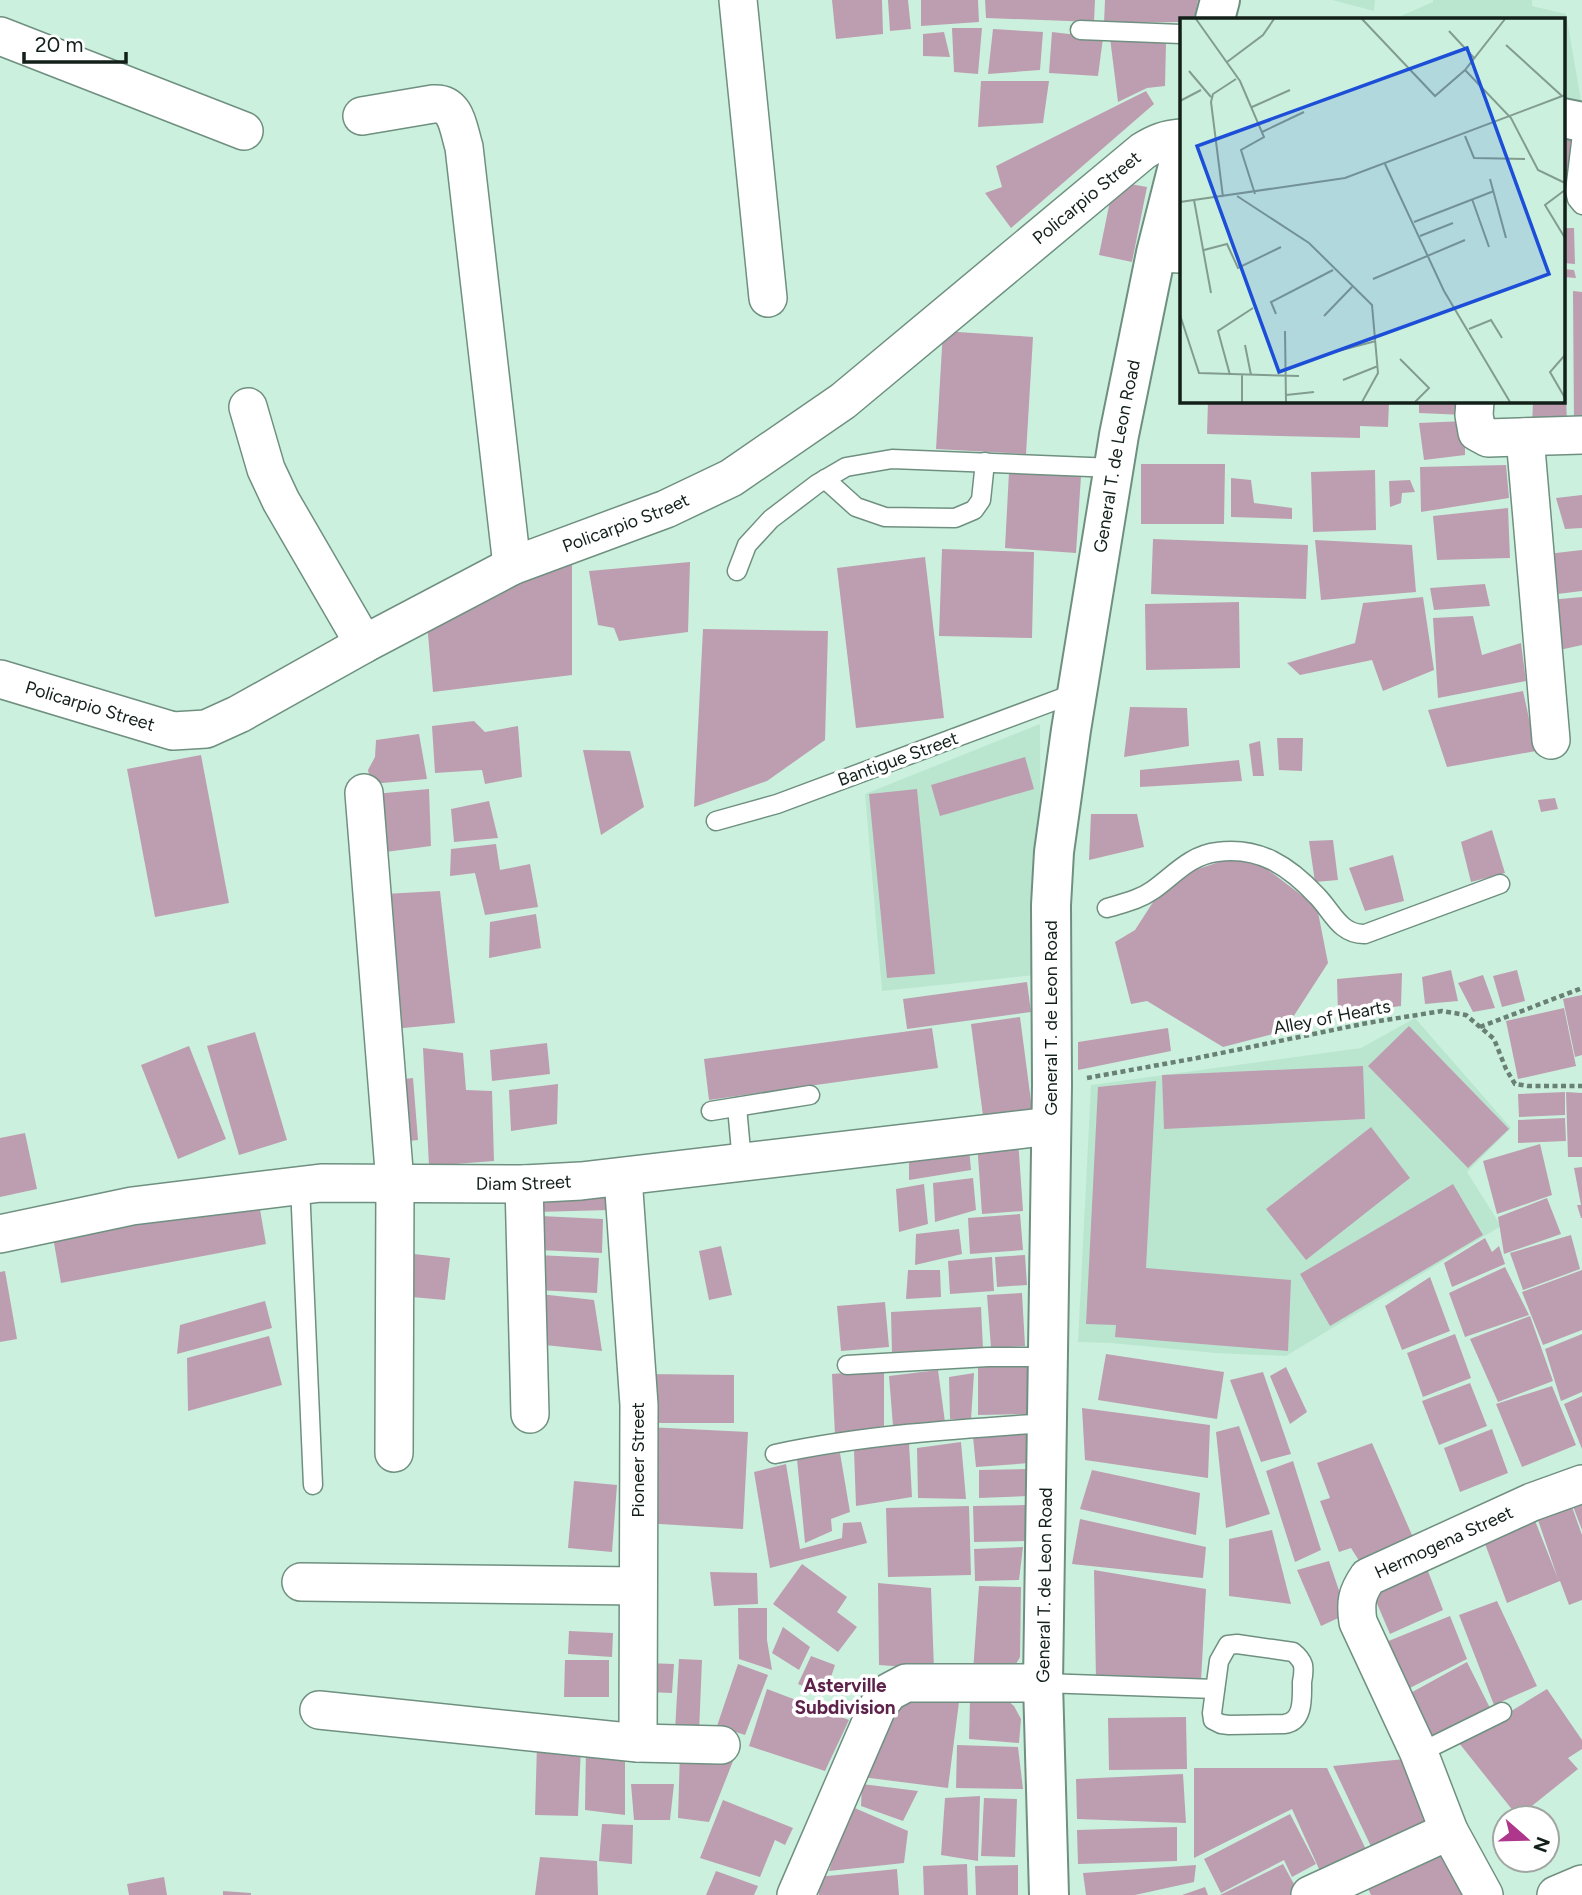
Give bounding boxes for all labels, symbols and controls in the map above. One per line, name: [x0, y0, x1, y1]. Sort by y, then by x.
inset map: [1180, 18, 1564, 402]
scale bar: [24, 21, 126, 65]
text: 20 m: [35, 32, 83, 57]
street label: Policarpio Street: [1028, 146, 1145, 249]
street label: General T. de Leon Road: [1089, 358, 1145, 554]
street label: Policarpio Street: [559, 489, 693, 557]
street label: Policarpio Street: [23, 676, 158, 736]
street label: Bantigue Street: [835, 727, 961, 791]
street label: General T. de Leon Road: [1040, 920, 1062, 1116]
street label: Alley of Hearts: [1272, 995, 1392, 1039]
street label: Diam Street: [476, 1171, 572, 1195]
street label: Pioneer Street: [627, 1402, 649, 1518]
street label: General T. de Leon Road: [1032, 1487, 1057, 1683]
street label: Hermogena Street: [1371, 1501, 1517, 1583]
district label: Asterville Subdivision: [794, 1674, 896, 1719]
north arrow: [1491, 1804, 1561, 1874]
text: N: [1528, 1834, 1555, 1855]

